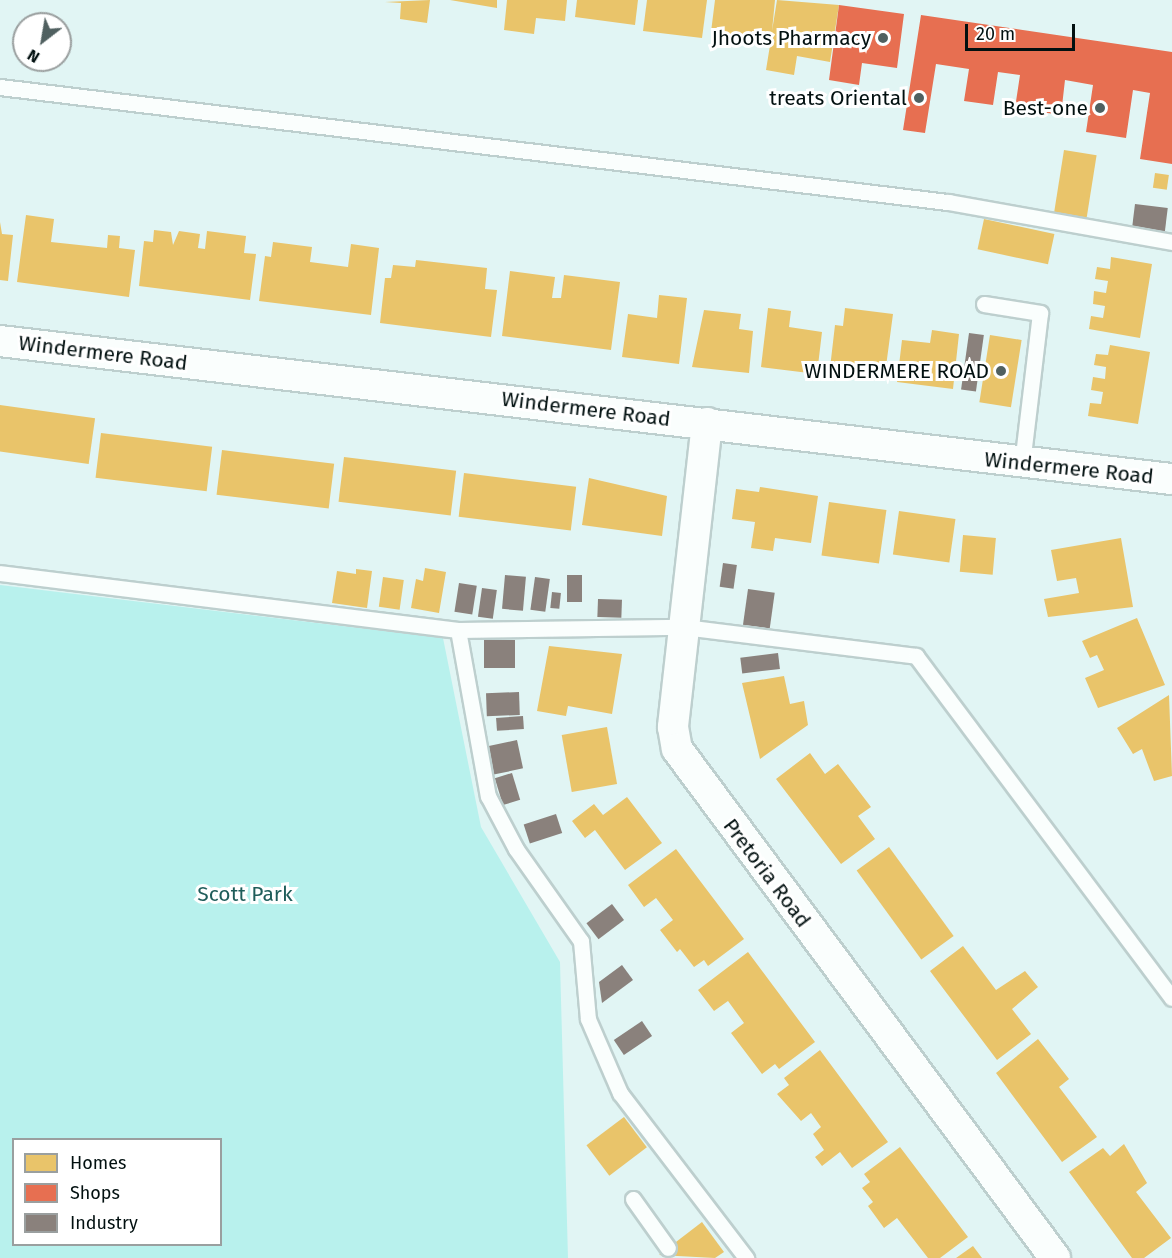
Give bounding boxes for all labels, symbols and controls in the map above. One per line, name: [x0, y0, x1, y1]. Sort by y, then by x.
north arrow: [12, 12, 72, 72]
scale bar: [968, 12, 1078, 50]
text: 20 m: [976, 23, 1015, 45]
place label: Jhoots Pharmacy: [711, 25, 871, 51]
marker: Jhoots Pharmacy: [876, 31, 890, 45]
text: N: [24, 45, 43, 67]
place label: treats Oriental: [769, 85, 907, 111]
marker: treats Oriental: [912, 91, 926, 105]
place label: Best-one: [1003, 95, 1088, 121]
marker: Best-one: [1093, 101, 1107, 115]
street label: Windermere Road: [17, 330, 189, 376]
place label: WINDERMERE ROAD: [804, 358, 989, 384]
marker: WINDERMERE ROAD: [994, 364, 1008, 378]
street label: Windermere Road: [500, 386, 672, 432]
street label: Windermere Road: [983, 447, 1155, 489]
street label: Pretoria Road: [718, 814, 816, 932]
park label: Scott Park: [197, 881, 293, 907]
legend: [12, 1138, 222, 1246]
text: Homes: [70, 1152, 126, 1174]
text: Shops: [70, 1182, 120, 1204]
text: Industry: [70, 1212, 138, 1234]

